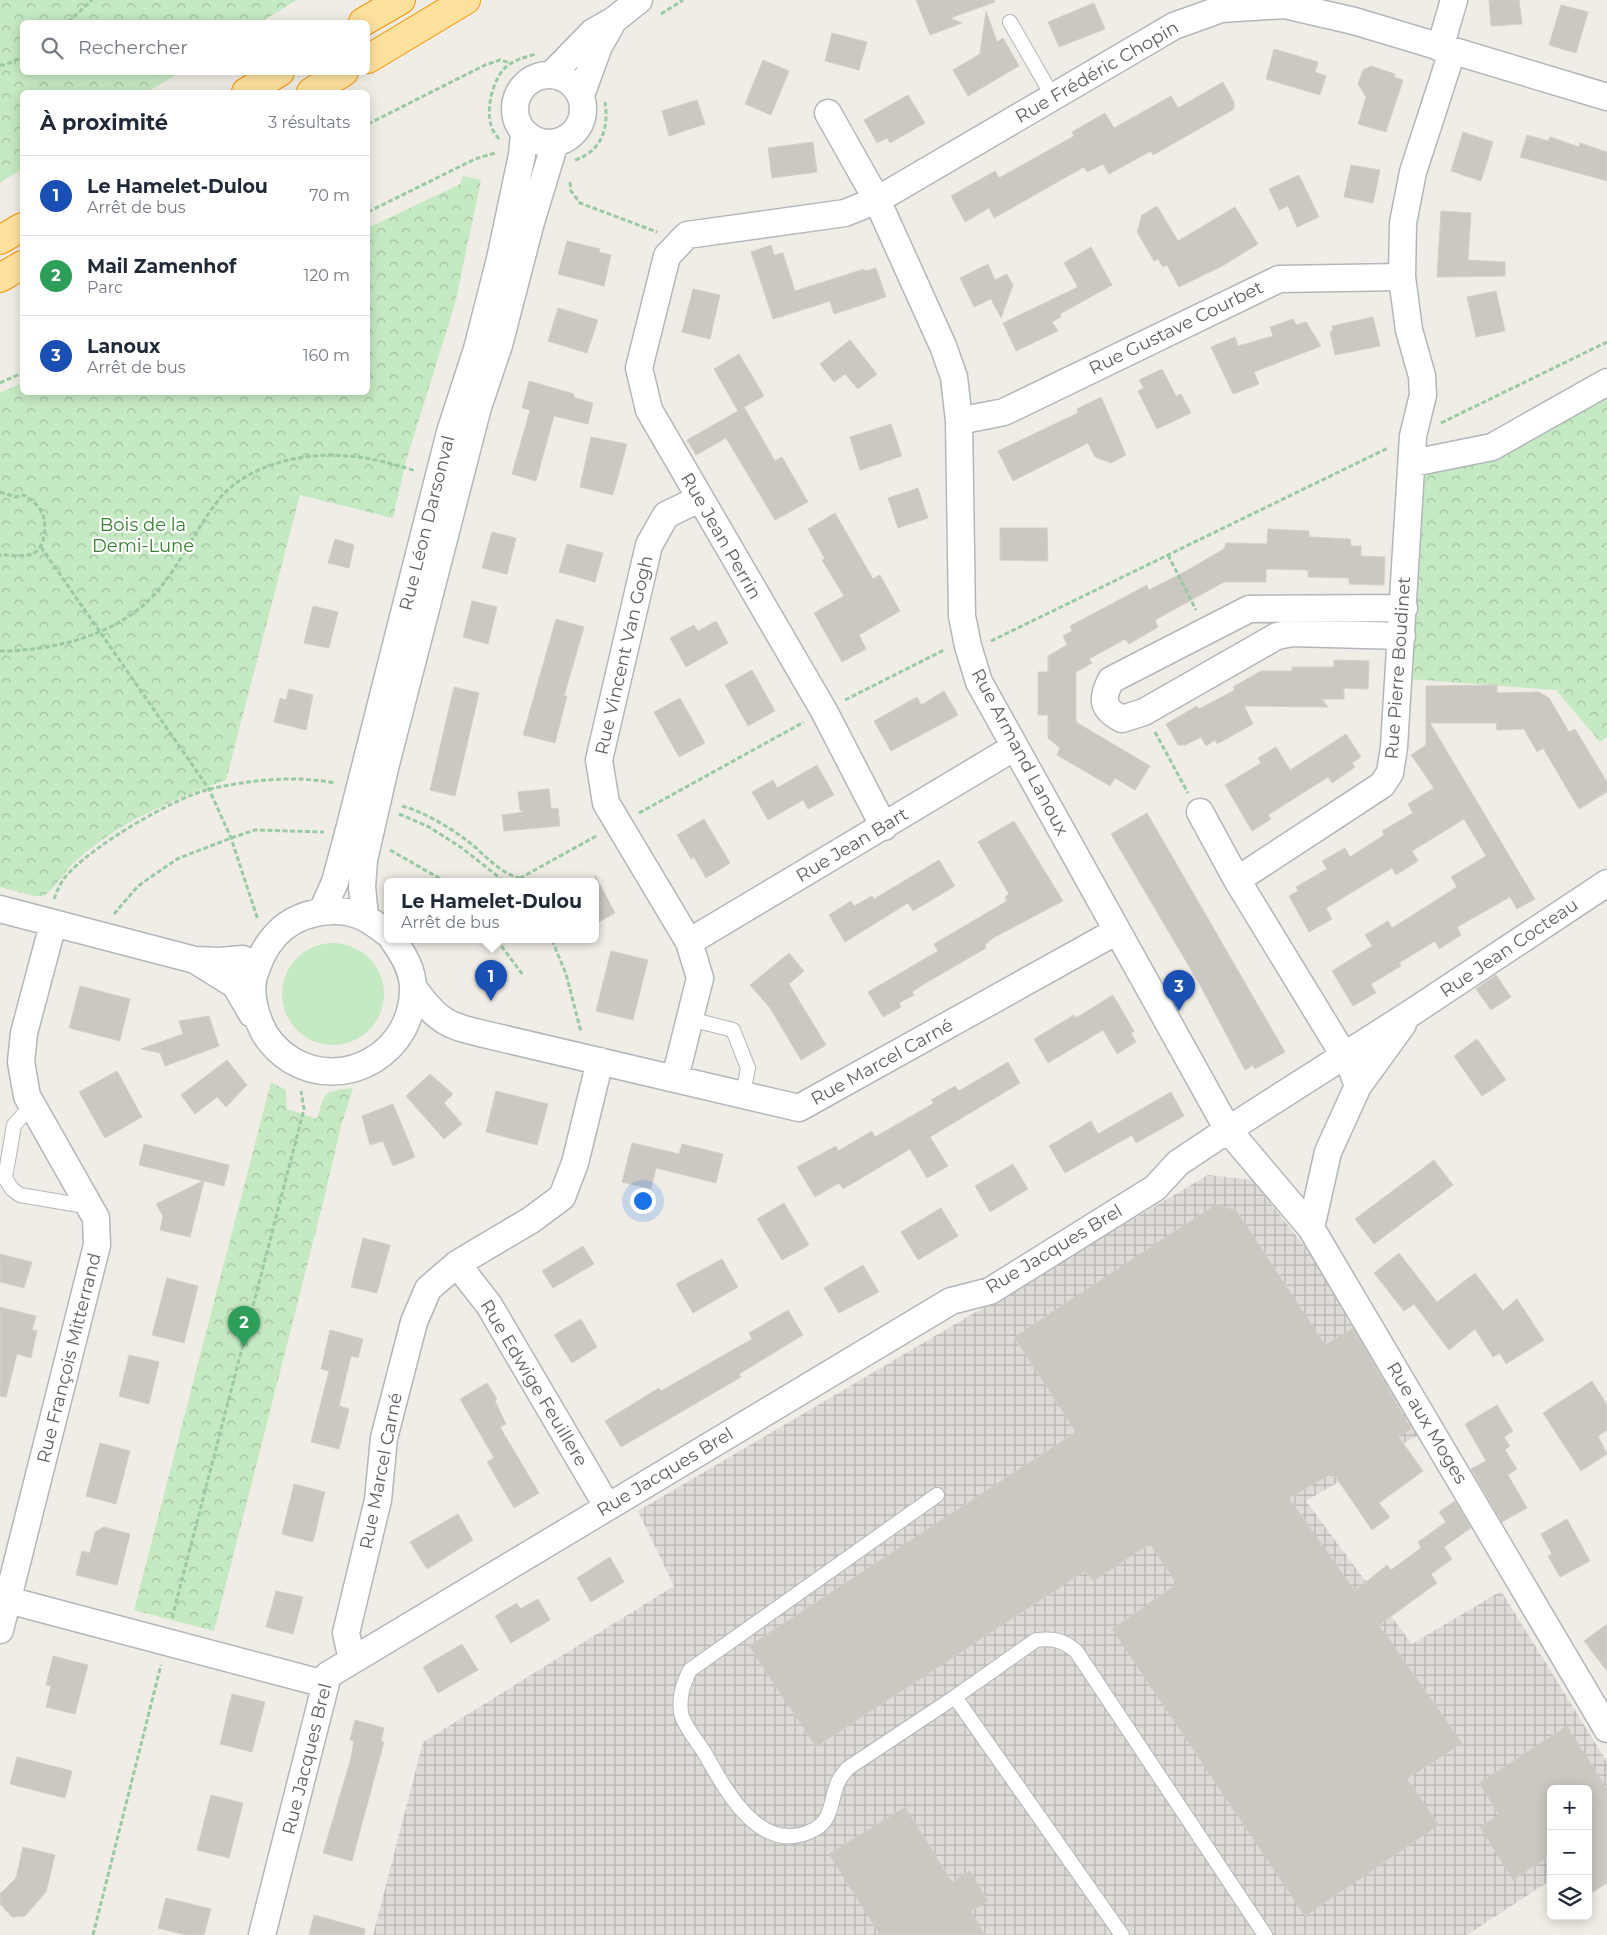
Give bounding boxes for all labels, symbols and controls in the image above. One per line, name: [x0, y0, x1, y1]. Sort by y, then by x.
street label: Rue Frédéric Chopin: [1011, 16, 1183, 128]
search box: [20, 20, 370, 75]
icon: search: [38, 34, 66, 62]
text: Rechercher: [78, 36, 188, 59]
text: À proximité: [40, 110, 168, 135]
text: 3 résultats: [268, 113, 350, 132]
text: Le Hamelet-Dulou: [87, 175, 268, 198]
text: 1: [53, 186, 59, 205]
text: 70 m: [309, 186, 350, 205]
text: Arrêt de bus: [87, 198, 185, 217]
text: Mail Zamenhof: [87, 255, 236, 278]
text: 2: [51, 266, 61, 285]
text: 120 m: [303, 266, 350, 285]
street label: Rue Gustave Courbet: [1085, 276, 1267, 380]
text: Parc: [87, 278, 123, 297]
text: Lanoux: [87, 335, 160, 358]
text: 3: [51, 346, 61, 365]
text: 160 m: [303, 346, 350, 365]
text: Arrêt de bus: [87, 358, 185, 377]
street label: Rue Léon Darsonval: [395, 433, 459, 613]
street label: Rue Jean Perrin: [676, 469, 766, 603]
park label: Bois de la Demi-Lune: [92, 514, 194, 557]
street label: Rue Vincent Van Gogh: [590, 553, 658, 757]
street label: Rue Pierre Boudinet: [1381, 576, 1415, 760]
street label: Rue Armand Lanoux: [967, 665, 1074, 840]
street label: Rue Jean Bart: [792, 803, 912, 887]
popup: [384, 878, 599, 943]
text: Le Hamelet-Dulou: [401, 890, 582, 913]
street label: Rue Jean Cocteau: [1436, 894, 1582, 1002]
text: Arrêt de bus: [401, 913, 499, 932]
pin: 1: [475, 960, 507, 1001]
pin: 3: [1163, 970, 1195, 1011]
street label: Rue Marcel Carné: [807, 1014, 957, 1110]
your location: [630, 1188, 656, 1214]
street label: Rue Jacques Brel: [982, 1200, 1126, 1298]
street label: Rue François Mitterrand: [32, 1250, 106, 1466]
street label: Rue Edwige Feuillere: [475, 1296, 593, 1471]
pin: 2: [228, 1306, 260, 1347]
street label: Rue aux Moges: [1382, 1358, 1472, 1488]
street label: Rue Marcel Carné: [355, 1391, 407, 1551]
street label: Rue Jacques Brel: [593, 1423, 737, 1521]
street label: Rue Jacques Brel: [278, 1681, 336, 1837]
map controls: [1547, 1785, 1592, 1920]
button: +: [1547, 1785, 1592, 1830]
button: −: [1547, 1830, 1592, 1875]
button: layers: [1547, 1875, 1592, 1920]

